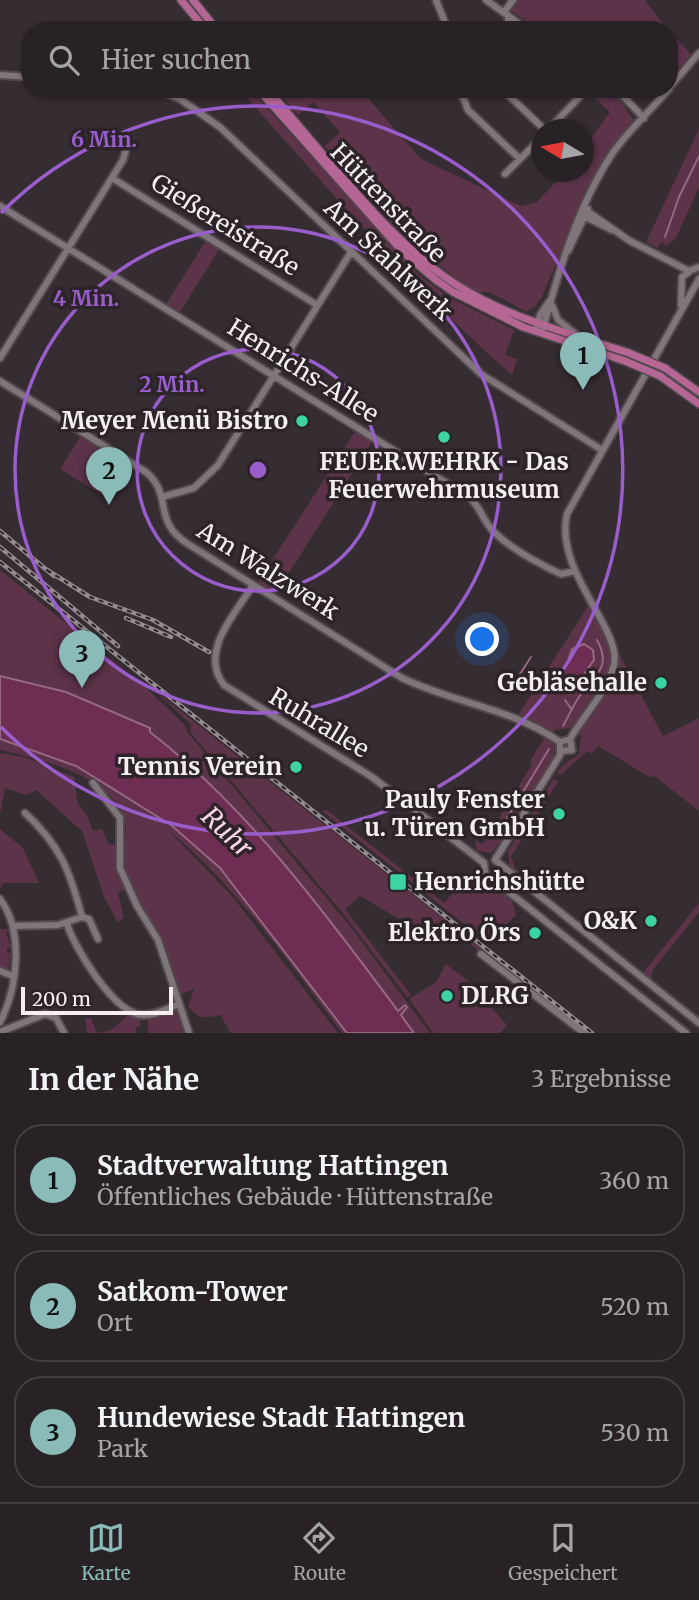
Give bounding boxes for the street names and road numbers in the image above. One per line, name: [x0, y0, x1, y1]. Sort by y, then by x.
street label: Hüttenstraße: [324, 137, 453, 269]
street label: Gießereistraße: [145, 167, 305, 283]
street label: Am Stahlwerk: [317, 192, 459, 327]
street label: Henrichs-Allee: [222, 312, 385, 429]
street label: Am Walzwerk: [191, 514, 346, 627]
street label: Ruhrallee: [264, 681, 375, 764]

